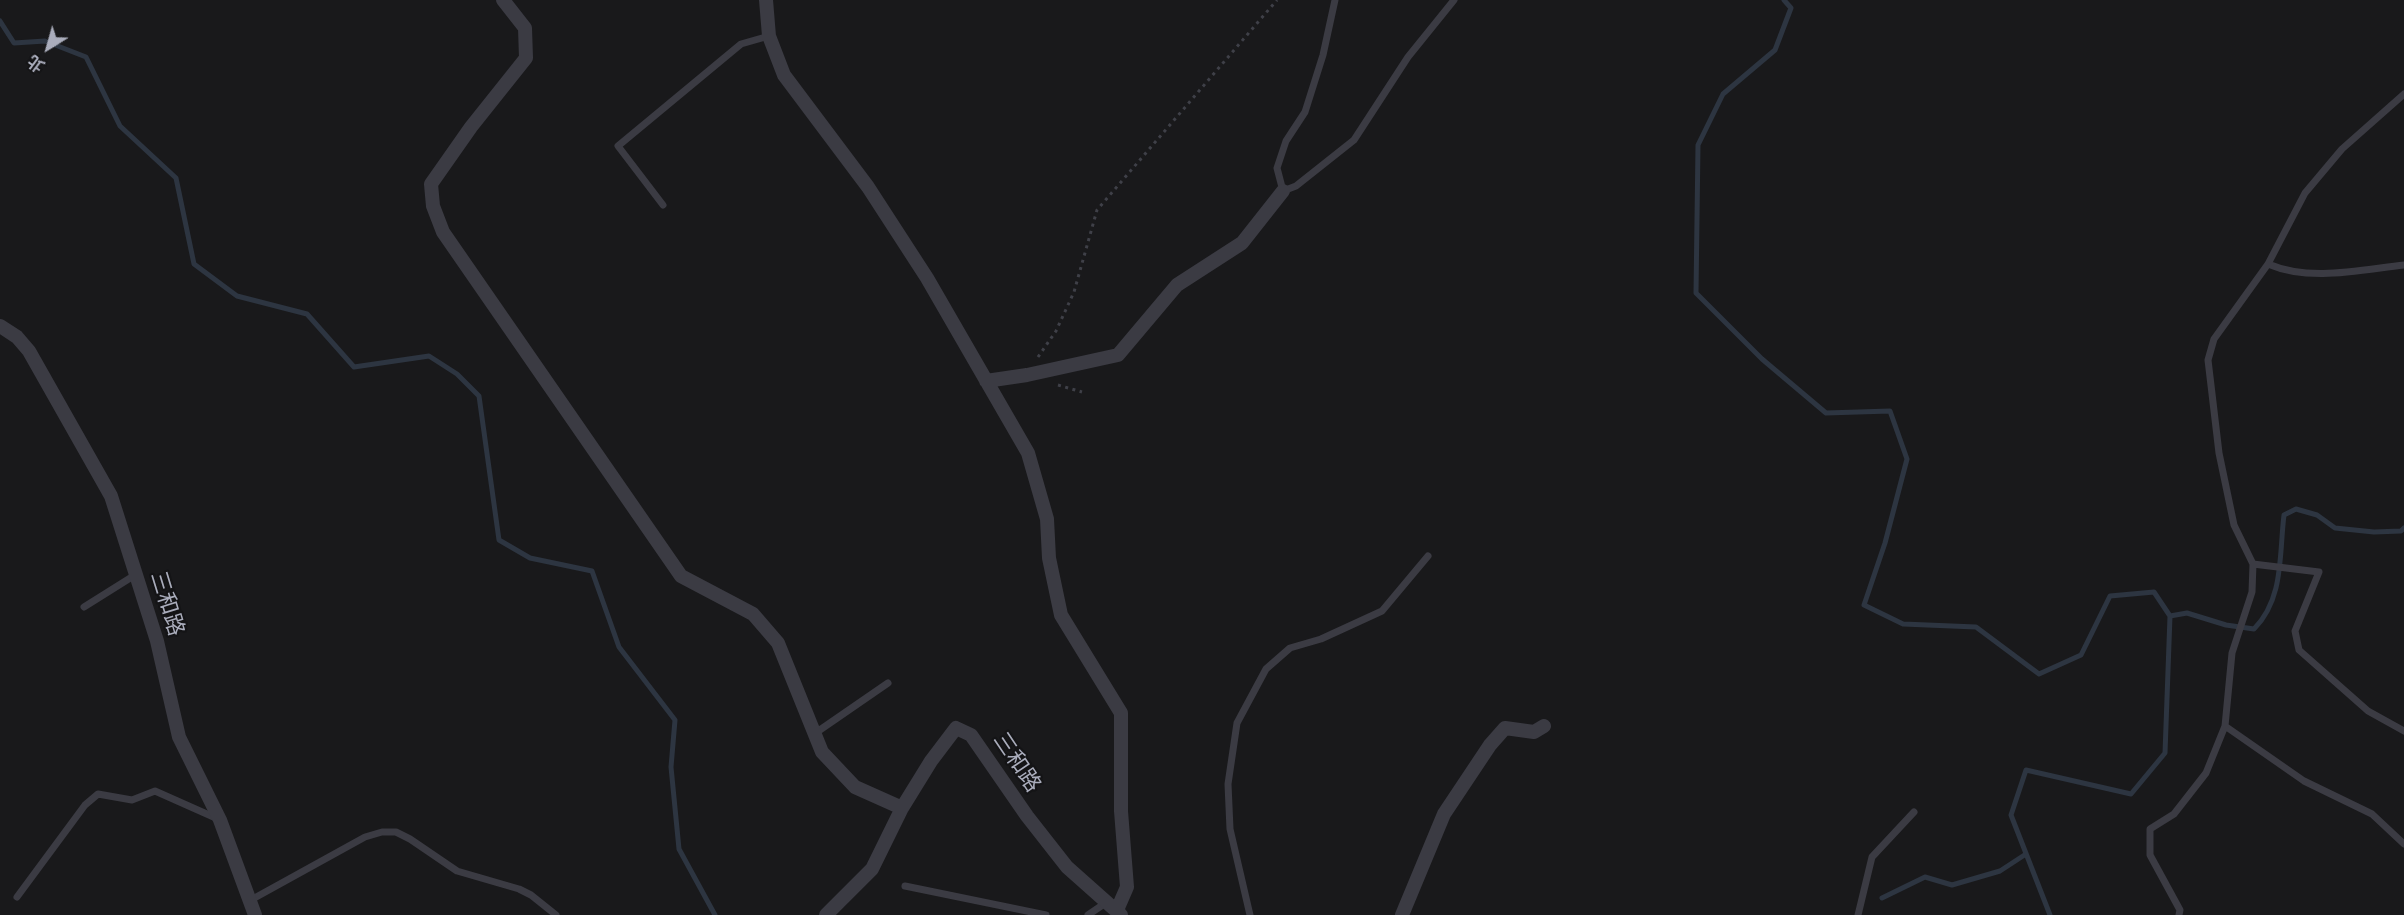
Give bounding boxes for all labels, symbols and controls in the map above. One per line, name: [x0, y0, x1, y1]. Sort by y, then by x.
north arrow: [18, 18, 78, 78]
text: 北: [25, 50, 49, 75]
street label: 三和路: [144, 569, 188, 639]
street label: 三和路: [987, 728, 1045, 798]

